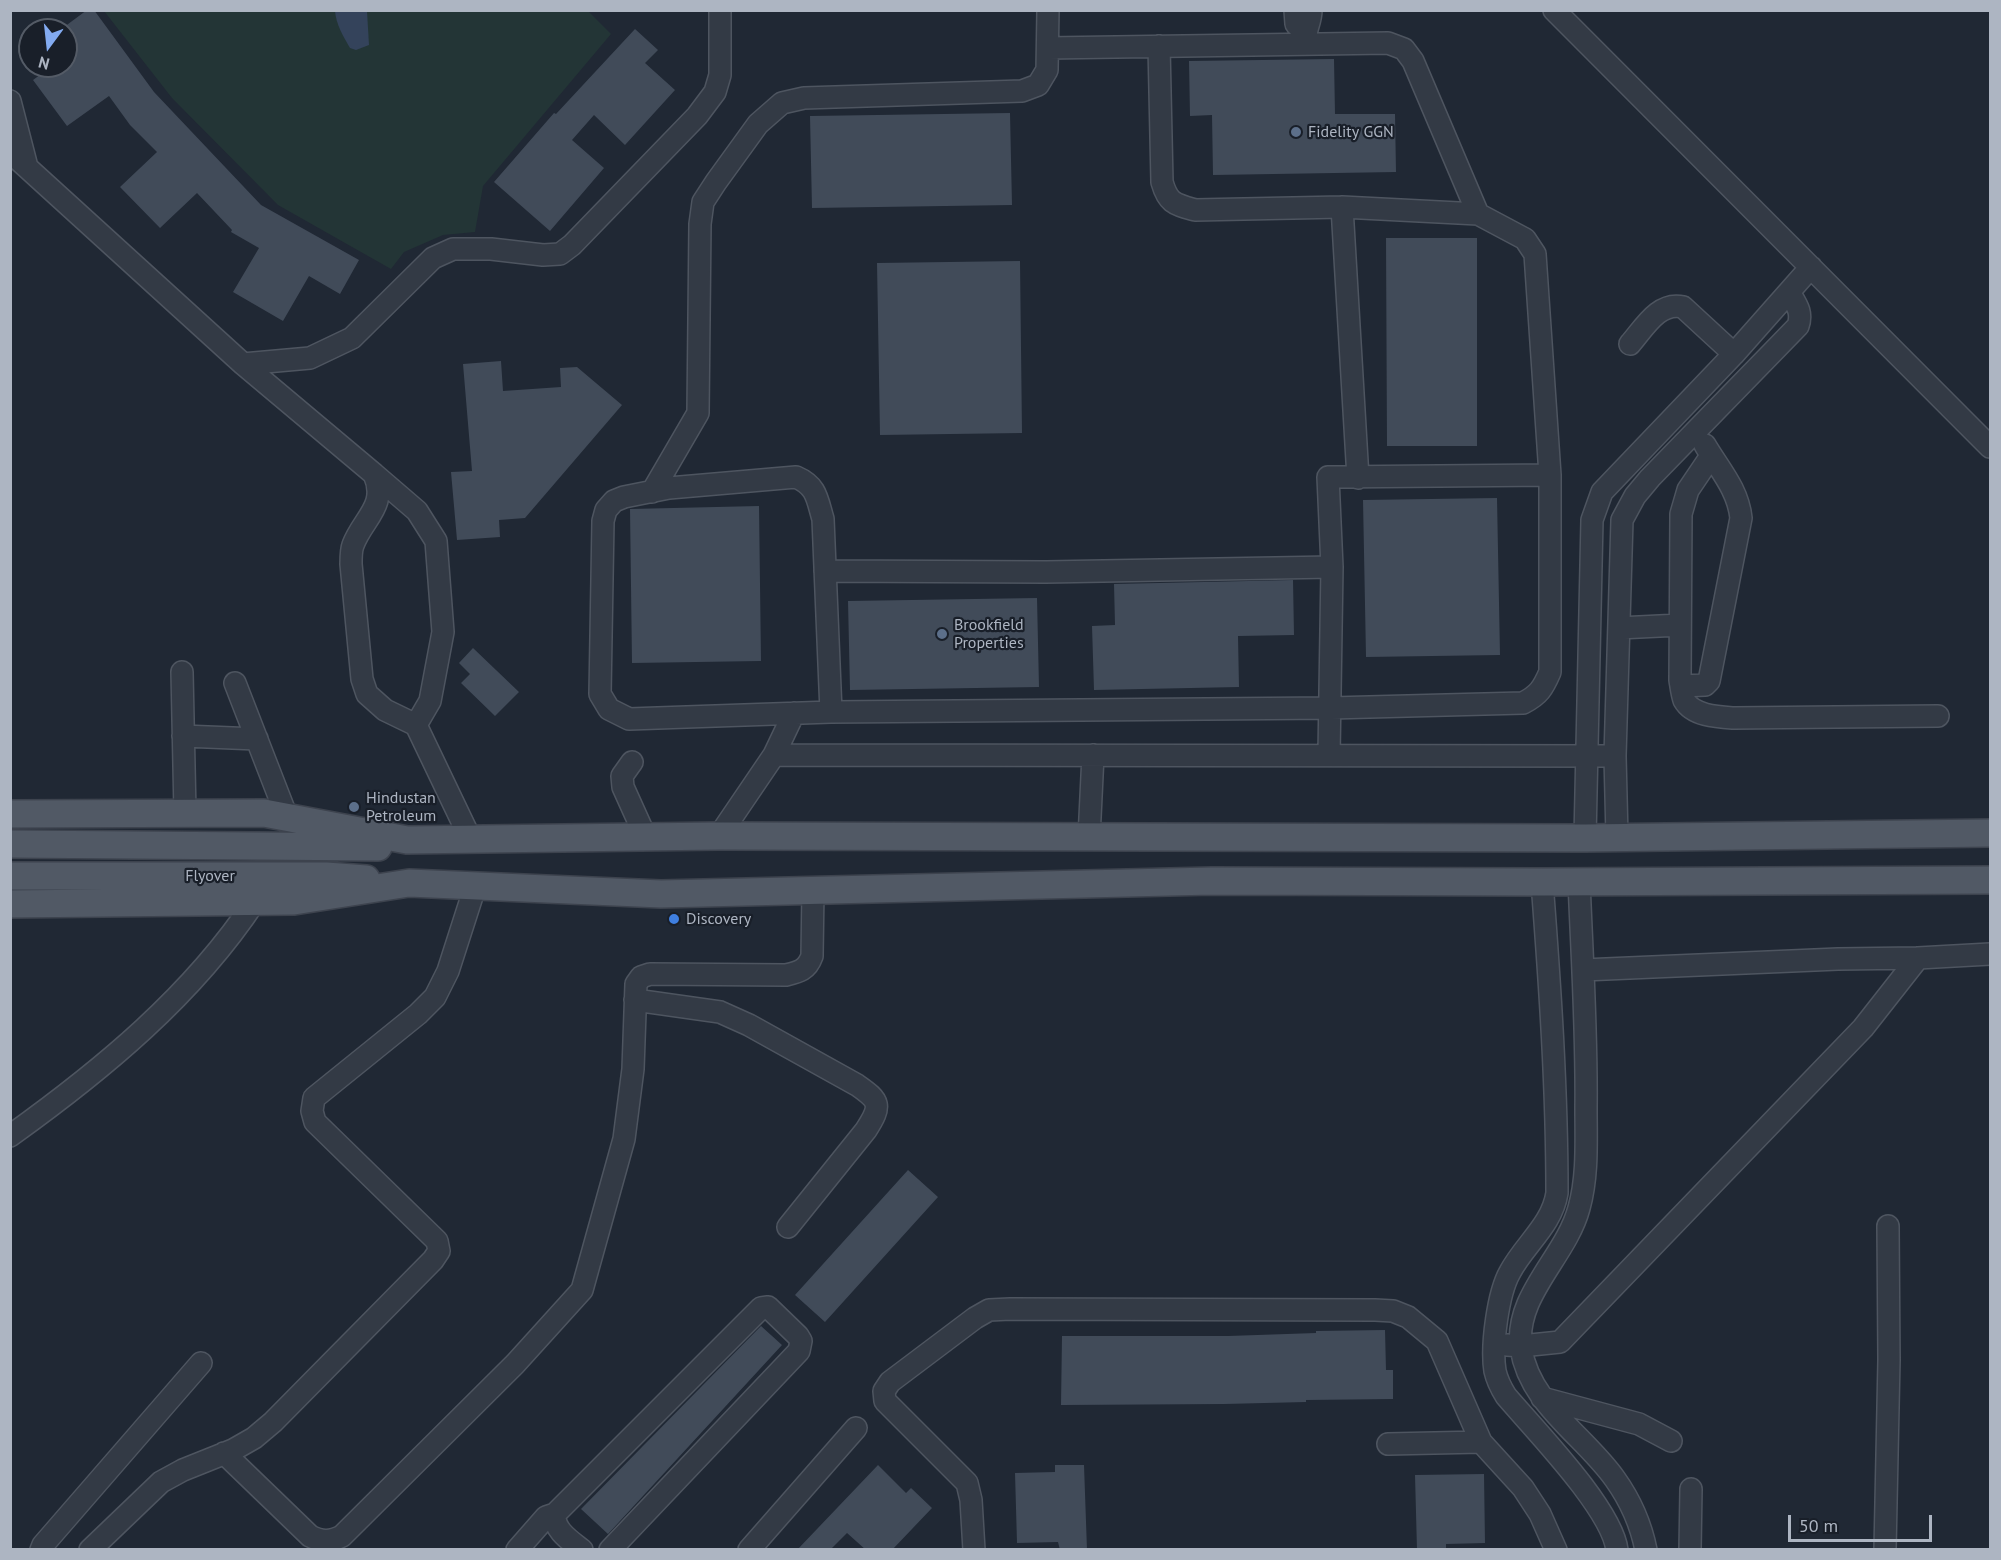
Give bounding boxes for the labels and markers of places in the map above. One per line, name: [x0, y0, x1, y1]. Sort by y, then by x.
place label: Fidelity GGN: [1308, 122, 1394, 142]
marker: Fidelity GGN: [1289, 125, 1303, 139]
place label: Brookfield Properties: [954, 615, 1024, 653]
marker: Brookfield Properties: [935, 627, 949, 641]
place label: Hindustan Petroleum: [366, 788, 436, 826]
marker: Hindustan Petroleum: [347, 800, 361, 814]
place label: Discovery: [686, 909, 751, 929]
marker: Discovery: [667, 912, 681, 926]

